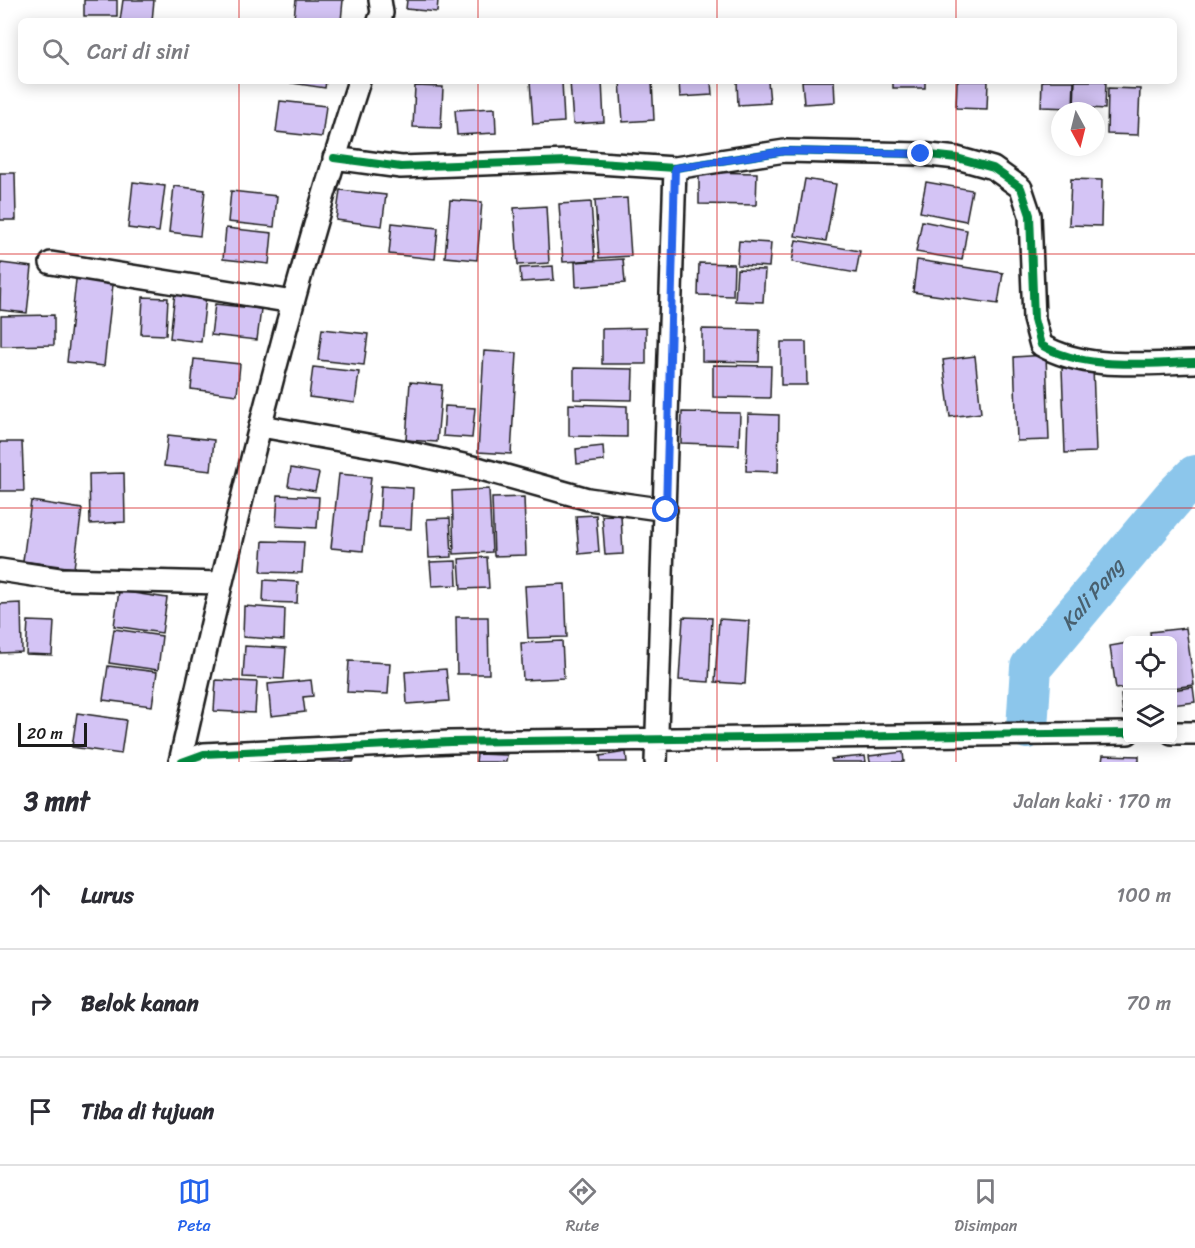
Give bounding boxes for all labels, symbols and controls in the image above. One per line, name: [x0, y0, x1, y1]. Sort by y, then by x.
search box: [18, 18, 1177, 84]
text: Cari di sini: [87, 32, 189, 71]
icon: search: [39, 35, 72, 68]
north arrow: [1051, 102, 1105, 156]
route end: [907, 140, 933, 166]
route start: [652, 496, 678, 522]
water label: Kali Pang: [1050, 548, 1135, 639]
map controls: [1123, 636, 1177, 744]
button: locate: [1123, 636, 1177, 690]
button: layers: [1123, 690, 1177, 744]
text: 20 m: [27, 719, 63, 748]
scale bar: [18, 720, 87, 748]
text: 3 mnt: [24, 778, 90, 824]
text: Jalan kaki · 170 m: [1014, 784, 1171, 819]
text: Lurus: [81, 876, 134, 915]
text: 100 m: [1117, 878, 1171, 913]
icon: ahead: [24, 879, 57, 912]
text: Belok kanan: [81, 984, 199, 1023]
text: 70 m: [1126, 986, 1171, 1021]
icon: right: [24, 987, 57, 1020]
text: Tiba di tujuan: [81, 1092, 214, 1131]
icon: arrive: [24, 1095, 57, 1128]
tab: Peta: [178, 1175, 211, 1240]
tab: Rute: [566, 1175, 599, 1240]
tab: Disimpan: [954, 1175, 1017, 1240]

